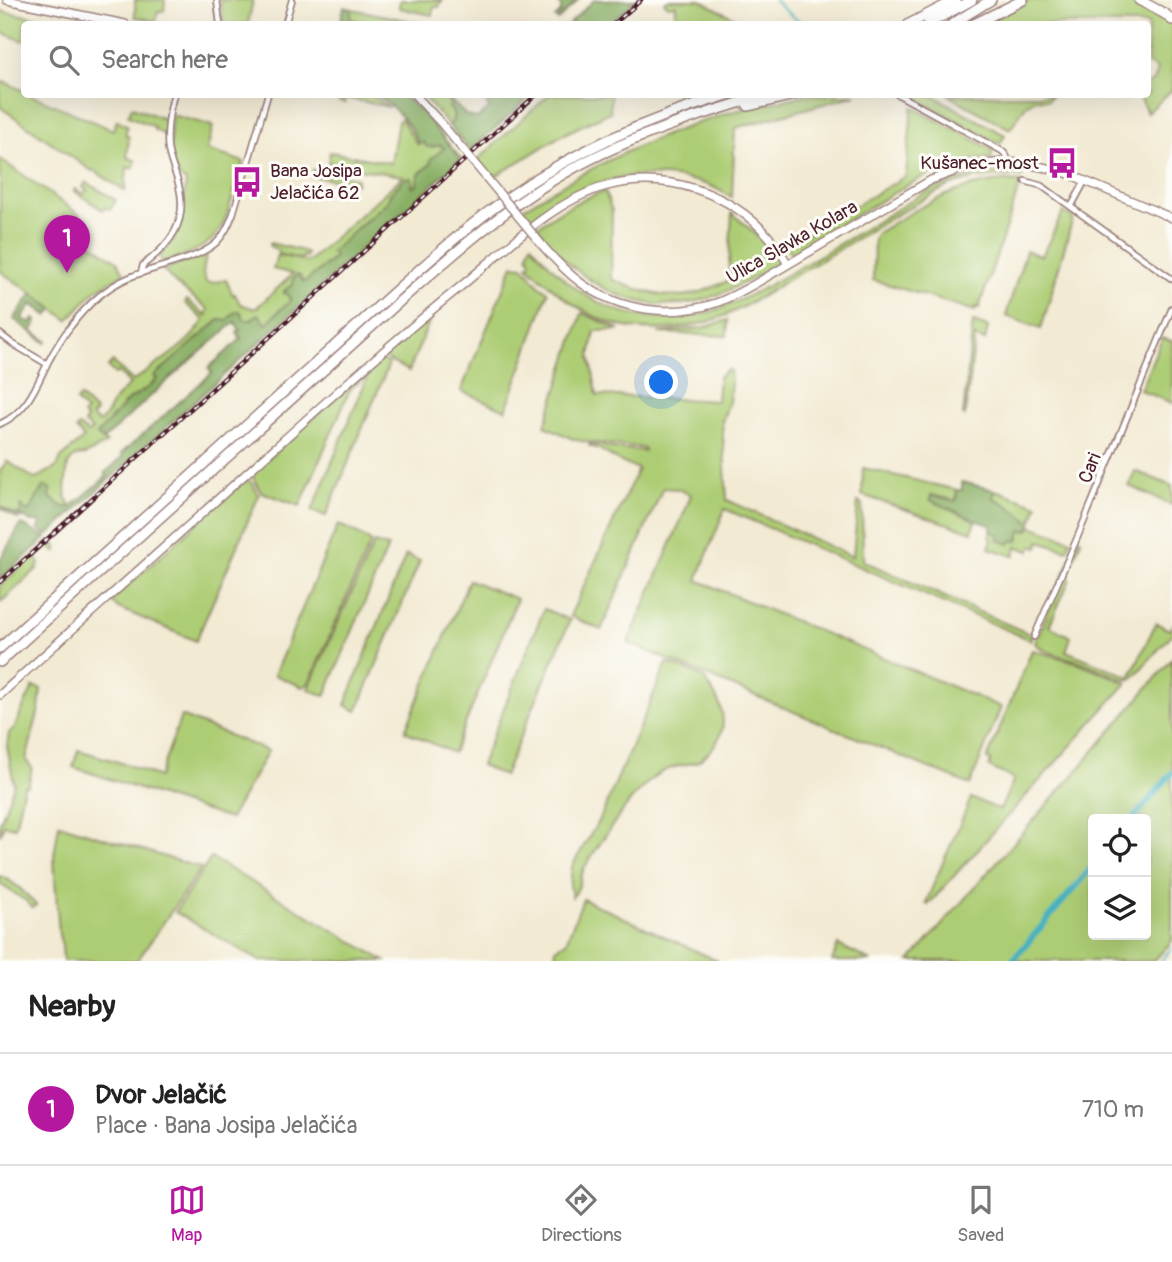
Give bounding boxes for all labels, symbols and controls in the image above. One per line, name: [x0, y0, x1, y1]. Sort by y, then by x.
search box: [21, 21, 1151, 98]
icon: search: [45, 41, 83, 79]
text: Search here: [101, 44, 228, 76]
bus stop icon: Kušanec-most: [1045, 146, 1079, 180]
place label: Kušanec-most: [920, 151, 1039, 175]
place label: Bana Josipa Jelačića 62: [270, 159, 362, 205]
bus stop icon: Bana Josipa Jelačića 62: [230, 165, 264, 199]
street label: Ulica Slavka Kolara: [722, 195, 862, 289]
pin: 1: [44, 215, 90, 273]
your location: [644, 365, 678, 399]
street label: Cari: [1073, 449, 1107, 487]
map controls: [1088, 814, 1151, 940]
button: locate: [1088, 814, 1151, 877]
button: layers: [1088, 877, 1151, 940]
text: Nearby: [28, 988, 115, 1025]
text: Dvor Jelačić: [95, 1079, 227, 1111]
text: 1: [47, 1095, 56, 1124]
text: 710 m: [1082, 1095, 1144, 1124]
text: Place · Bana Josipa Jelačića: [95, 1111, 357, 1140]
tab: Map: [168, 1181, 206, 1247]
tab: Directions: [541, 1181, 622, 1247]
tab: Saved: [957, 1181, 1004, 1247]

